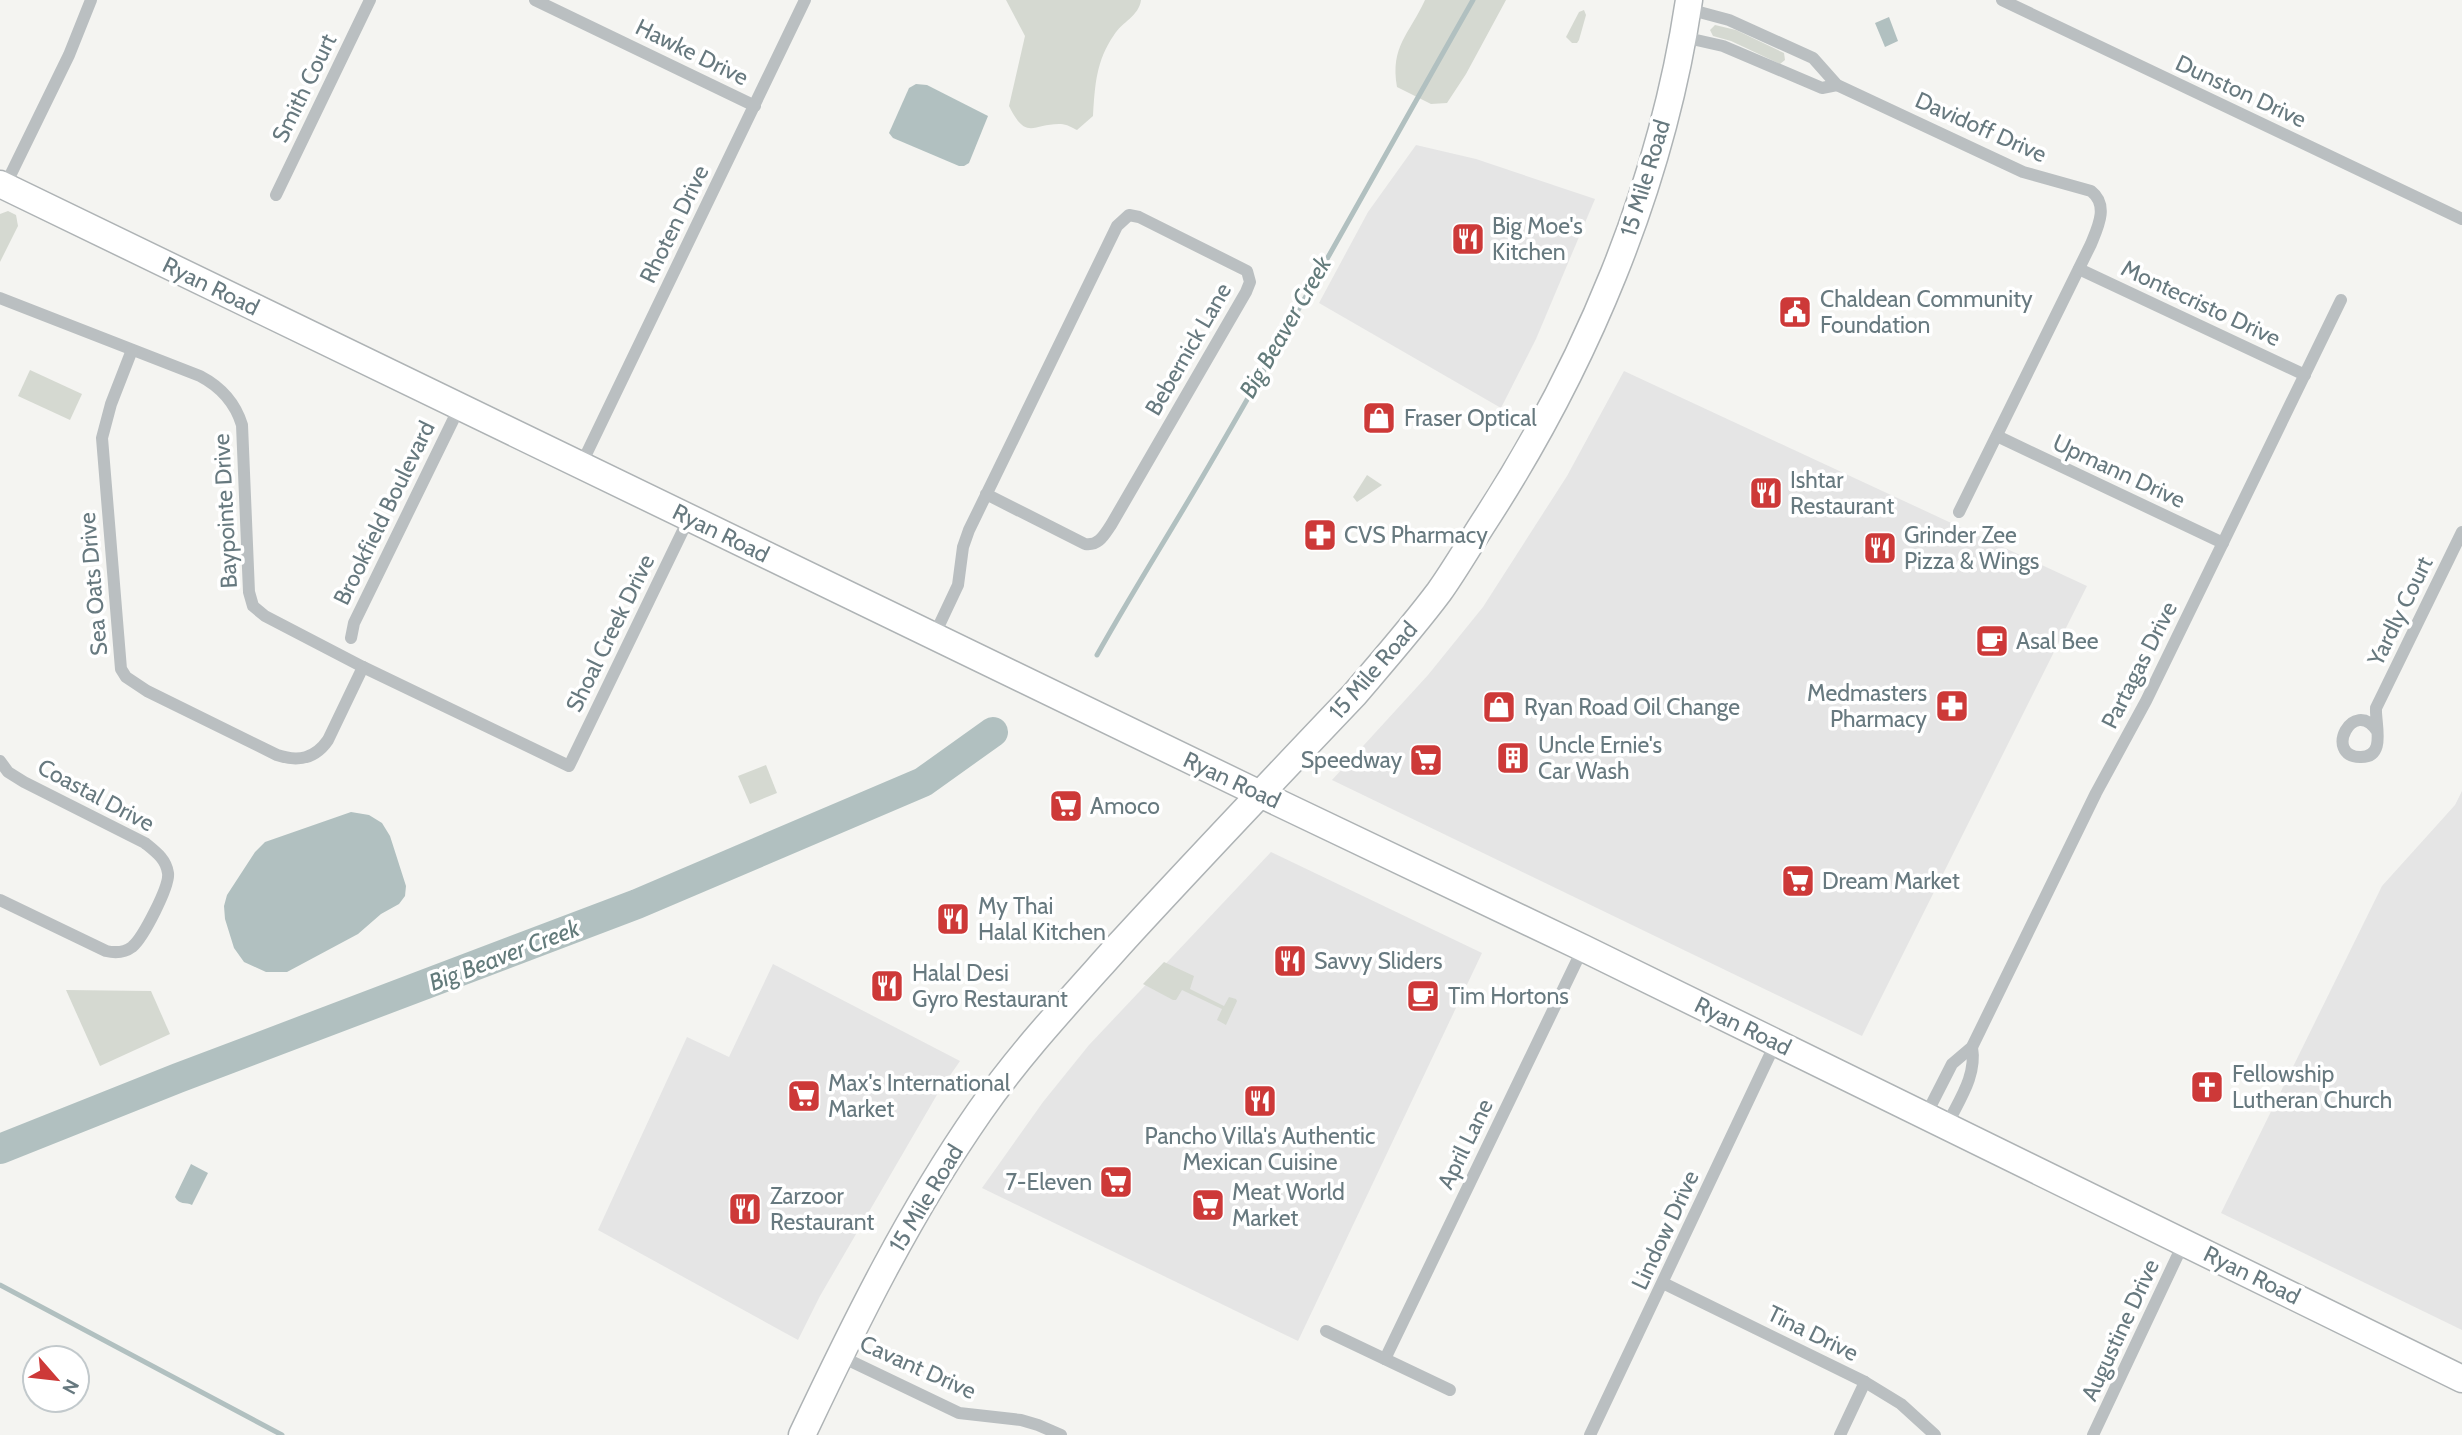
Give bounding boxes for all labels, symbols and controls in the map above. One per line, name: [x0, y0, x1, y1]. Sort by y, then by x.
street label: Hawke Drive: [631, 13, 753, 91]
street label: Smith Court: [266, 29, 342, 147]
street label: Dunston Drive: [2171, 49, 2311, 134]
street label: Davidoff Drive: [1911, 86, 2051, 168]
street label: 15 Mile Road: [1614, 116, 1676, 240]
street label: Rhoten Drive: [633, 160, 715, 288]
place label: Big Moe's Kitchen: [1492, 212, 1583, 266]
restaurant icon: Big Moe's Kitchen: [1449, 220, 1487, 258]
street label: Ryan Road: [158, 251, 264, 321]
water label: Big Beaver Creek: [1233, 251, 1338, 403]
street label: Montecristo Drive: [2117, 254, 2285, 352]
street label: Bebernick Lane: [1139, 278, 1237, 420]
place label: Chaldean Community Foundation: [1820, 285, 2033, 339]
public building icon: Chaldean Community Foundation: [1776, 293, 1814, 331]
shop icon: Fraser Optical: [1360, 399, 1398, 437]
place label: Fraser Optical: [1404, 404, 1537, 432]
street label: Brookfield Boulevard: [327, 416, 441, 610]
street label: Upmann Drive: [2048, 428, 2190, 514]
street label: Baypointe Drive: [207, 433, 243, 589]
place label: Ishtar Restaurant: [1790, 466, 1894, 520]
restaurant icon: Ishtar Restaurant: [1747, 474, 1785, 512]
street label: Ryan Road: [668, 498, 774, 568]
street label: Sea Oats Drive: [73, 511, 113, 657]
pharmacy icon: CVS Pharmacy: [1301, 516, 1339, 554]
place label: CVS Pharmacy: [1344, 521, 1488, 549]
place label: Grinder Zee Pizza & Wings: [1904, 521, 2039, 575]
restaurant icon: Grinder Zee Pizza & Wings: [1861, 529, 1899, 567]
street label: Shoal Creek Drive: [560, 550, 660, 716]
street label: Yardly Court: [2361, 552, 2439, 671]
street label: Partagas Drive: [2095, 597, 2183, 733]
street label: 15 Mile Road: [1323, 615, 1423, 725]
cafe icon: Asal Bee: [1973, 622, 2011, 660]
place label: Asal Bee: [2016, 627, 2099, 655]
place label: Medmasters Pharmacy: [1807, 679, 1927, 733]
pharmacy icon: Medmasters Pharmacy: [1933, 687, 1971, 725]
shop icon: Ryan Road Oil Change: [1480, 688, 1518, 726]
place label: Ryan Road Oil Change: [1524, 693, 1740, 721]
place label: Uncle Ernie's Car Wash: [1538, 731, 1662, 785]
building icon: Uncle Ernie's Car Wash: [1494, 739, 1532, 777]
supermarket icon: Speedway: [1407, 741, 1445, 779]
street label: Ryan Road: [1179, 745, 1285, 815]
place label: Speedway: [1301, 746, 1402, 774]
street label: Coastal Drive: [33, 753, 159, 838]
supermarket icon: Amoco: [1047, 787, 1085, 825]
place label: Amoco: [1090, 792, 1160, 820]
supermarket icon: Dream Market: [1779, 862, 1817, 900]
place label: Dream Market: [1822, 867, 1960, 895]
place label: My Thai Halal Kitchen: [978, 892, 1106, 946]
restaurant icon: My Thai Halal Kitchen: [934, 900, 972, 938]
water label: Big Beaver Creek: [425, 913, 584, 997]
restaurant icon: Savvy Sliders: [1271, 942, 1309, 980]
place label: Savvy Sliders: [1314, 947, 1442, 975]
place label: Halal Desi Gyro Restaurant: [912, 959, 1068, 1013]
restaurant icon: Halal Desi Gyro Restaurant: [868, 967, 906, 1005]
cafe icon: Tim Hortons: [1404, 977, 1442, 1015]
place label: Tim Hortons: [1448, 982, 1569, 1010]
street label: Ryan Road: [1690, 991, 1796, 1061]
place label: Fellowship Lutheran Church: [2232, 1060, 2392, 1114]
church icon: Fellowship Lutheran Church: [2188, 1068, 2226, 1106]
place label: Max's International Market: [828, 1069, 1011, 1123]
supermarket icon: Max's International Market: [785, 1077, 823, 1115]
restaurant icon: Pancho Villa's Authentic Mexican Cuisine: [1241, 1082, 1279, 1120]
street label: April Lane: [1431, 1094, 1499, 1194]
place label: Pancho Villa's Authentic Mexican Cuisine: [1145, 1122, 1375, 1176]
street label: 15 Mile Road: [883, 1139, 969, 1257]
supermarket icon: 7-Eleven: [1097, 1163, 1135, 1201]
street label: Lindow Drive: [1625, 1166, 1705, 1294]
place label: 7-Eleven: [1006, 1168, 1092, 1196]
place label: Meat World Market: [1232, 1178, 1345, 1232]
place label: Zarzoor Restaurant: [770, 1182, 874, 1236]
supermarket icon: Meat World Market: [1189, 1186, 1227, 1224]
restaurant icon: Zarzoor Restaurant: [726, 1190, 764, 1228]
street label: Ryan Road: [2199, 1240, 2305, 1310]
street label: Augustine Drive: [2075, 1255, 2165, 1405]
street label: Tina Drive: [1763, 1299, 1863, 1367]
street label: Cavant Drive: [856, 1329, 981, 1405]
north arrow: [21, 1344, 91, 1414]
text: N: [57, 1375, 84, 1398]

